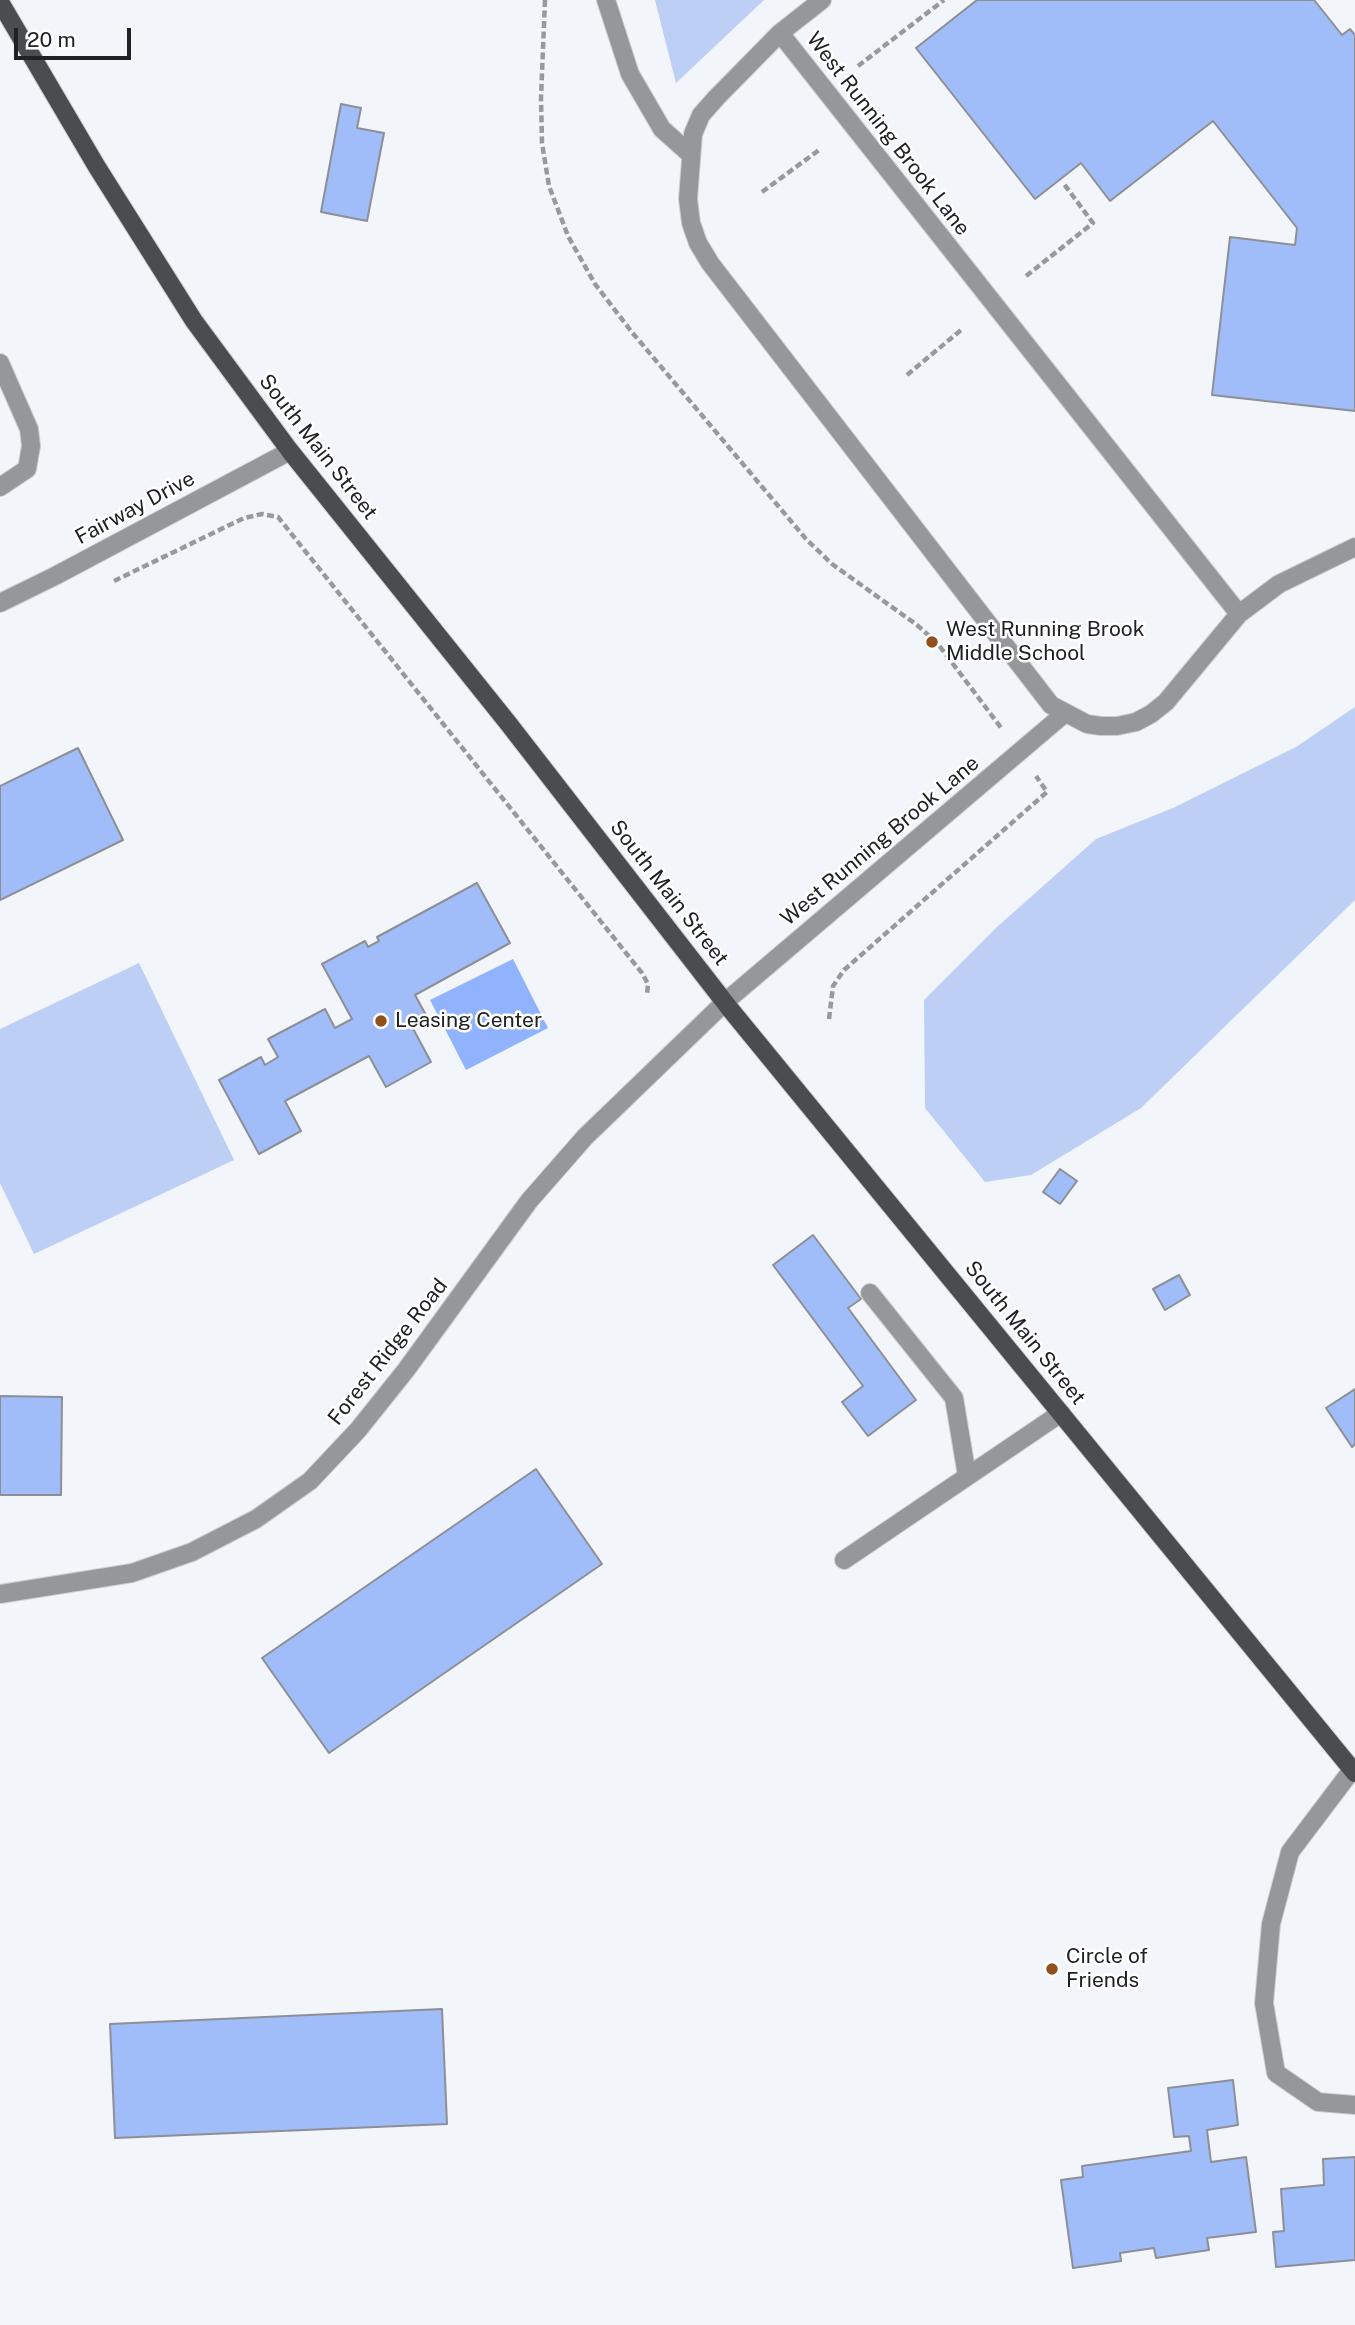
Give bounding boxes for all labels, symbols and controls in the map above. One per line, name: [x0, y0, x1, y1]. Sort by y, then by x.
scale bar: [18, 14, 135, 58]
text: 20 m: [27, 27, 76, 52]
street label: West Running Brook Lane: [801, 27, 975, 241]
street label: South Main Street: [253, 369, 383, 525]
street label: Fairway Drive: [71, 466, 199, 550]
place label: West Running Brook Middle School: [946, 617, 1144, 667]
marker: West Running Brook Middle School: [924, 634, 940, 650]
street label: West Running Brook Lane: [776, 751, 984, 931]
street label: South Main Street: [604, 815, 734, 971]
place label: Leasing Center: [395, 1008, 542, 1034]
marker: Leasing Center: [373, 1013, 389, 1029]
street label: South Main Street: [959, 1256, 1091, 1410]
street label: Forest Ridge Road: [323, 1274, 453, 1430]
place label: Circle of Friends: [1066, 1944, 1148, 1994]
marker: Circle of Friends: [1044, 1961, 1060, 1977]

